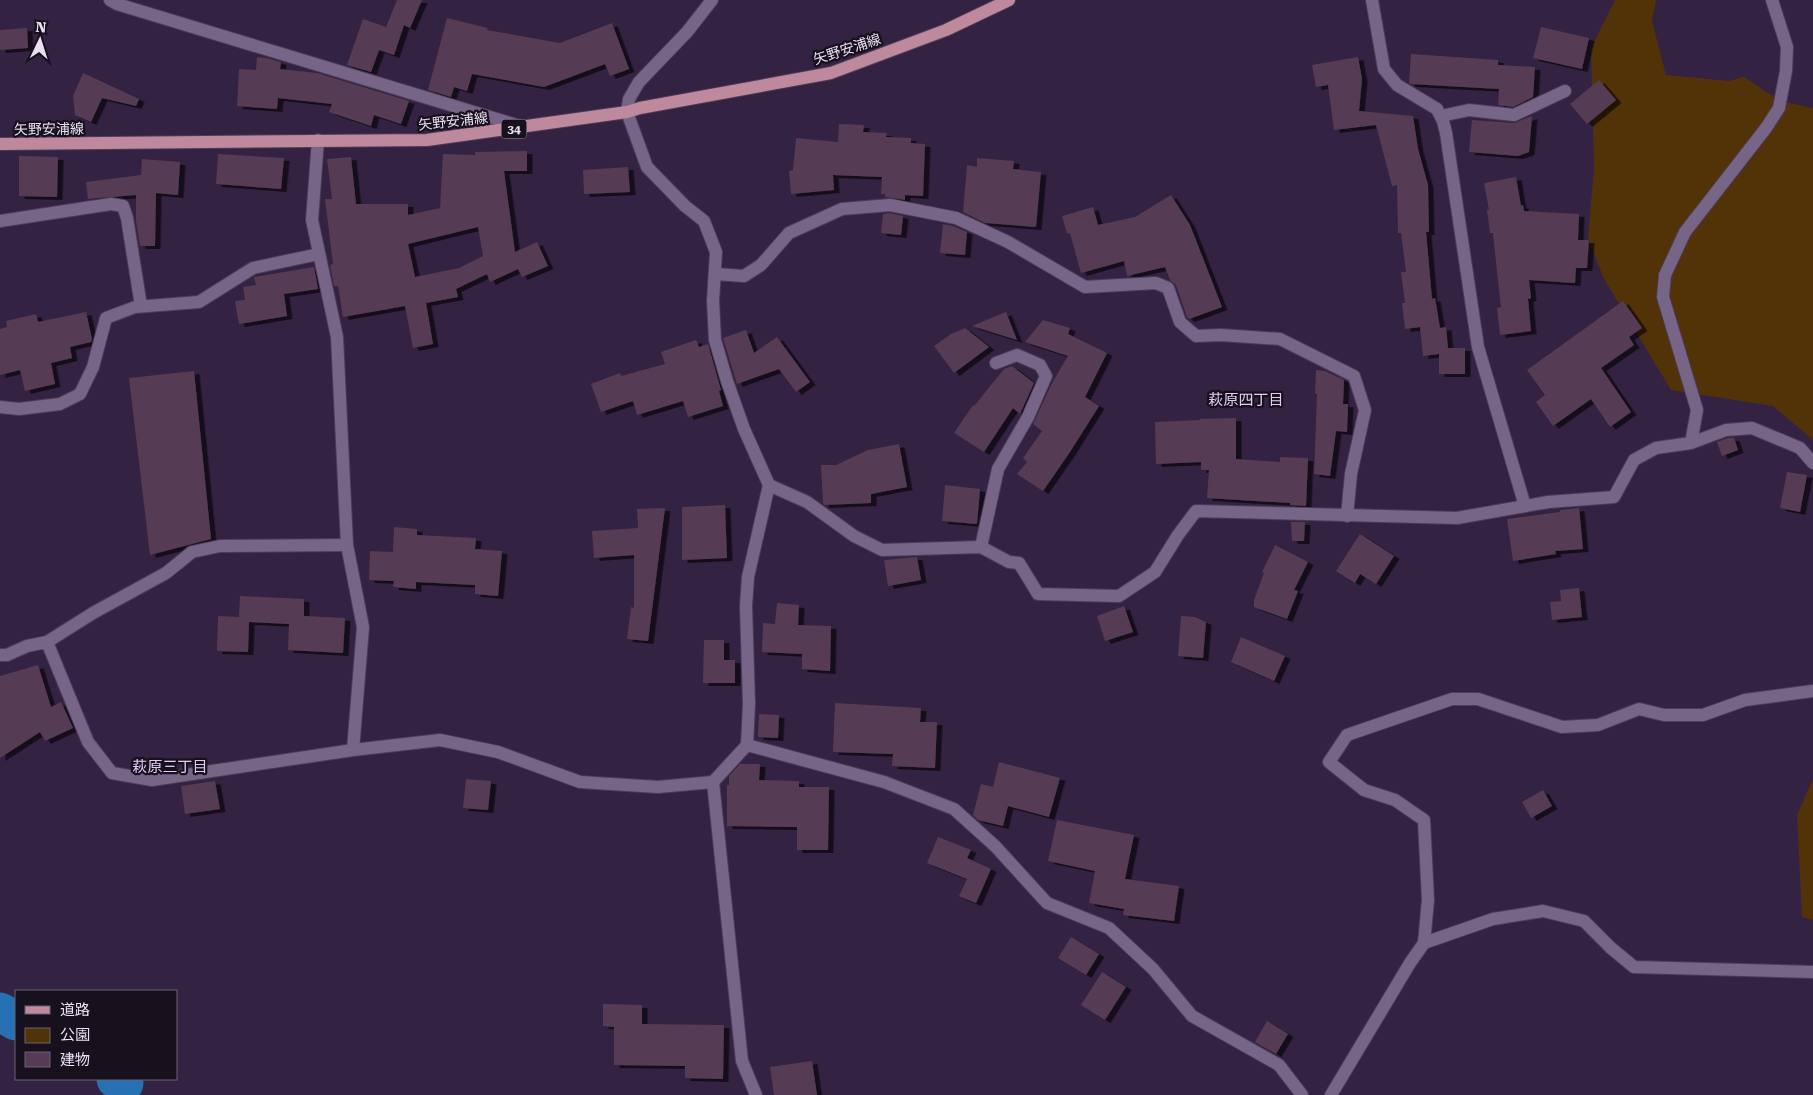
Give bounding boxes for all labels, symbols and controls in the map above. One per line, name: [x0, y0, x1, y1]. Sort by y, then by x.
north arrow: [15, 15, 65, 65]
text: N: [35, 19, 47, 35]
street label: 矢野安浦線: [811, 31, 883, 67]
street label: 矢野安浦線: [417, 109, 489, 133]
street label: 矢野安浦線: [14, 120, 84, 138]
road number: 34: [502, 120, 526, 138]
district label: 萩原四丁目: [1208, 391, 1284, 409]
district label: 萩原三丁目: [132, 758, 208, 776]
legend: [15, 990, 178, 1080]
text: 道路: [60, 1001, 90, 1019]
text: 公園: [60, 1026, 90, 1044]
text: 建物: [60, 1051, 90, 1069]

